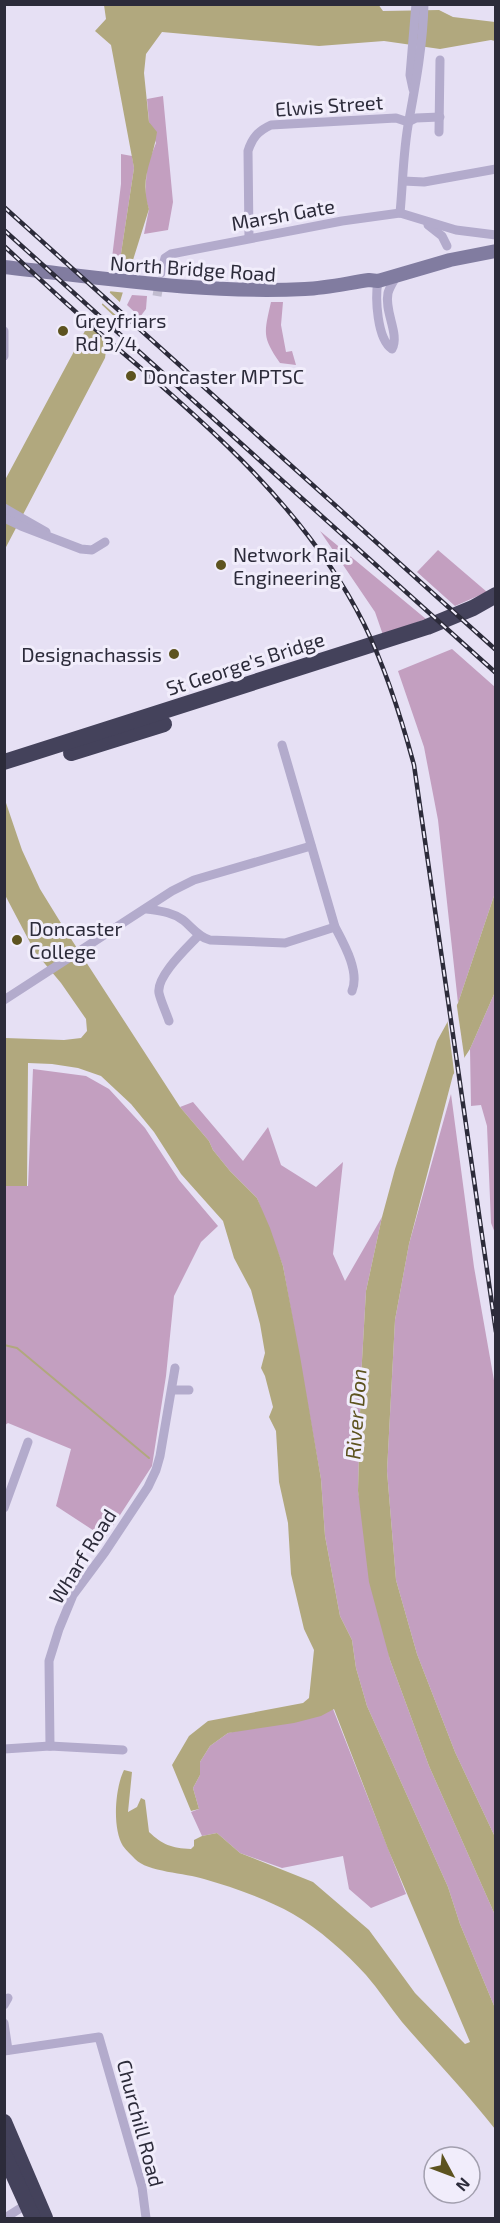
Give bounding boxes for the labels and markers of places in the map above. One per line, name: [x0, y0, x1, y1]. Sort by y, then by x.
place label: Greyfriars Rd 3/4: [75, 308, 166, 355]
marker: Greyfriars Rd 3/4: [56, 324, 70, 338]
place label: Doncaster MPTSC: [143, 364, 304, 388]
marker: Doncaster MPTSC: [124, 369, 138, 383]
place label: Network Rail Engineering: [233, 542, 350, 589]
marker: Network Rail Engineering: [214, 558, 228, 572]
place label: Designachassis: [21, 642, 162, 666]
marker: Designachassis: [167, 647, 181, 661]
place label: Doncaster College: [29, 916, 123, 963]
marker: Doncaster College: [10, 933, 24, 947]

